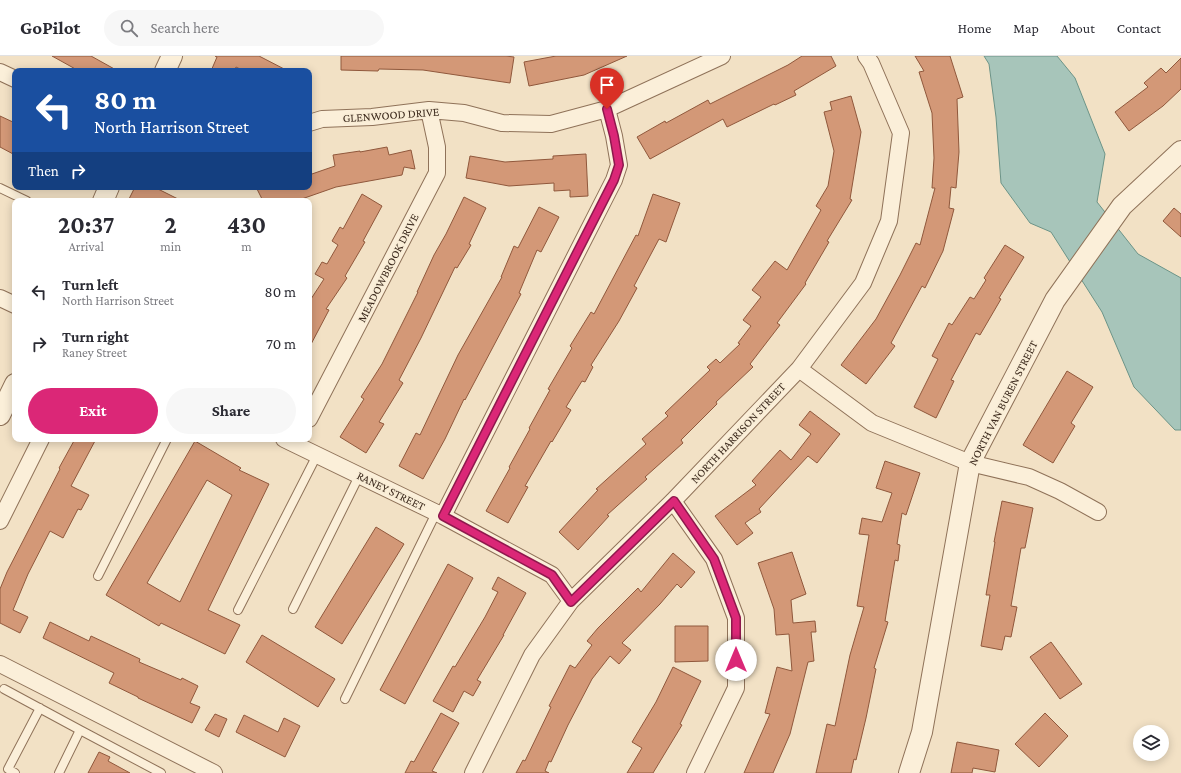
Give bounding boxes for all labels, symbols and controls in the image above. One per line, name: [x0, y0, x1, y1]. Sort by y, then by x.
search box: [104, 10, 384, 46]
text: GoPilot: [20, 17, 80, 38]
icon: search: [118, 17, 140, 39]
text: Search here: [150, 20, 219, 36]
text: Home: [958, 20, 991, 36]
text: Map: [1013, 20, 1039, 36]
text: About: [1061, 20, 1095, 36]
text: Contact: [1117, 20, 1161, 36]
pin: [590, 68, 624, 109]
icon: arrive: [596, 74, 618, 96]
icon: left: [28, 84, 80, 136]
text: 80 m: [94, 84, 156, 115]
street label: GLENWOOD DRIVE: [342, 105, 440, 125]
text: North Harrison Street: [94, 117, 249, 137]
icon: right: [67, 160, 89, 182]
text: Then: [28, 163, 59, 179]
text: 20:37: [58, 211, 114, 238]
text: 2: [165, 211, 177, 238]
text: 430: [227, 211, 266, 238]
street label: MEADOWBROOK DRIVE: [354, 211, 422, 325]
text: Arrival: [68, 239, 104, 254]
text: min: [160, 239, 181, 254]
text: m: [241, 239, 252, 254]
text: Turn left: [62, 277, 118, 293]
icon: left: [28, 281, 50, 303]
text: 80 m: [265, 284, 296, 300]
text: North Harrison Street: [62, 293, 174, 308]
text: Turn right: [62, 329, 129, 345]
icon: right: [28, 333, 50, 355]
text: 70 m: [266, 336, 296, 352]
street label: NORTH VAN BUREN STREET: [965, 338, 1041, 468]
text: Raney Street: [62, 345, 127, 360]
street label: NORTH HARRISON STREET: [688, 379, 789, 486]
button: Exit: [28, 388, 158, 434]
button: Share: [166, 388, 296, 434]
street label: RANEY STREET: [355, 468, 428, 514]
position arrow: [715, 639, 757, 681]
map controls: [1133, 725, 1169, 761]
button: layers: [1133, 725, 1169, 761]

